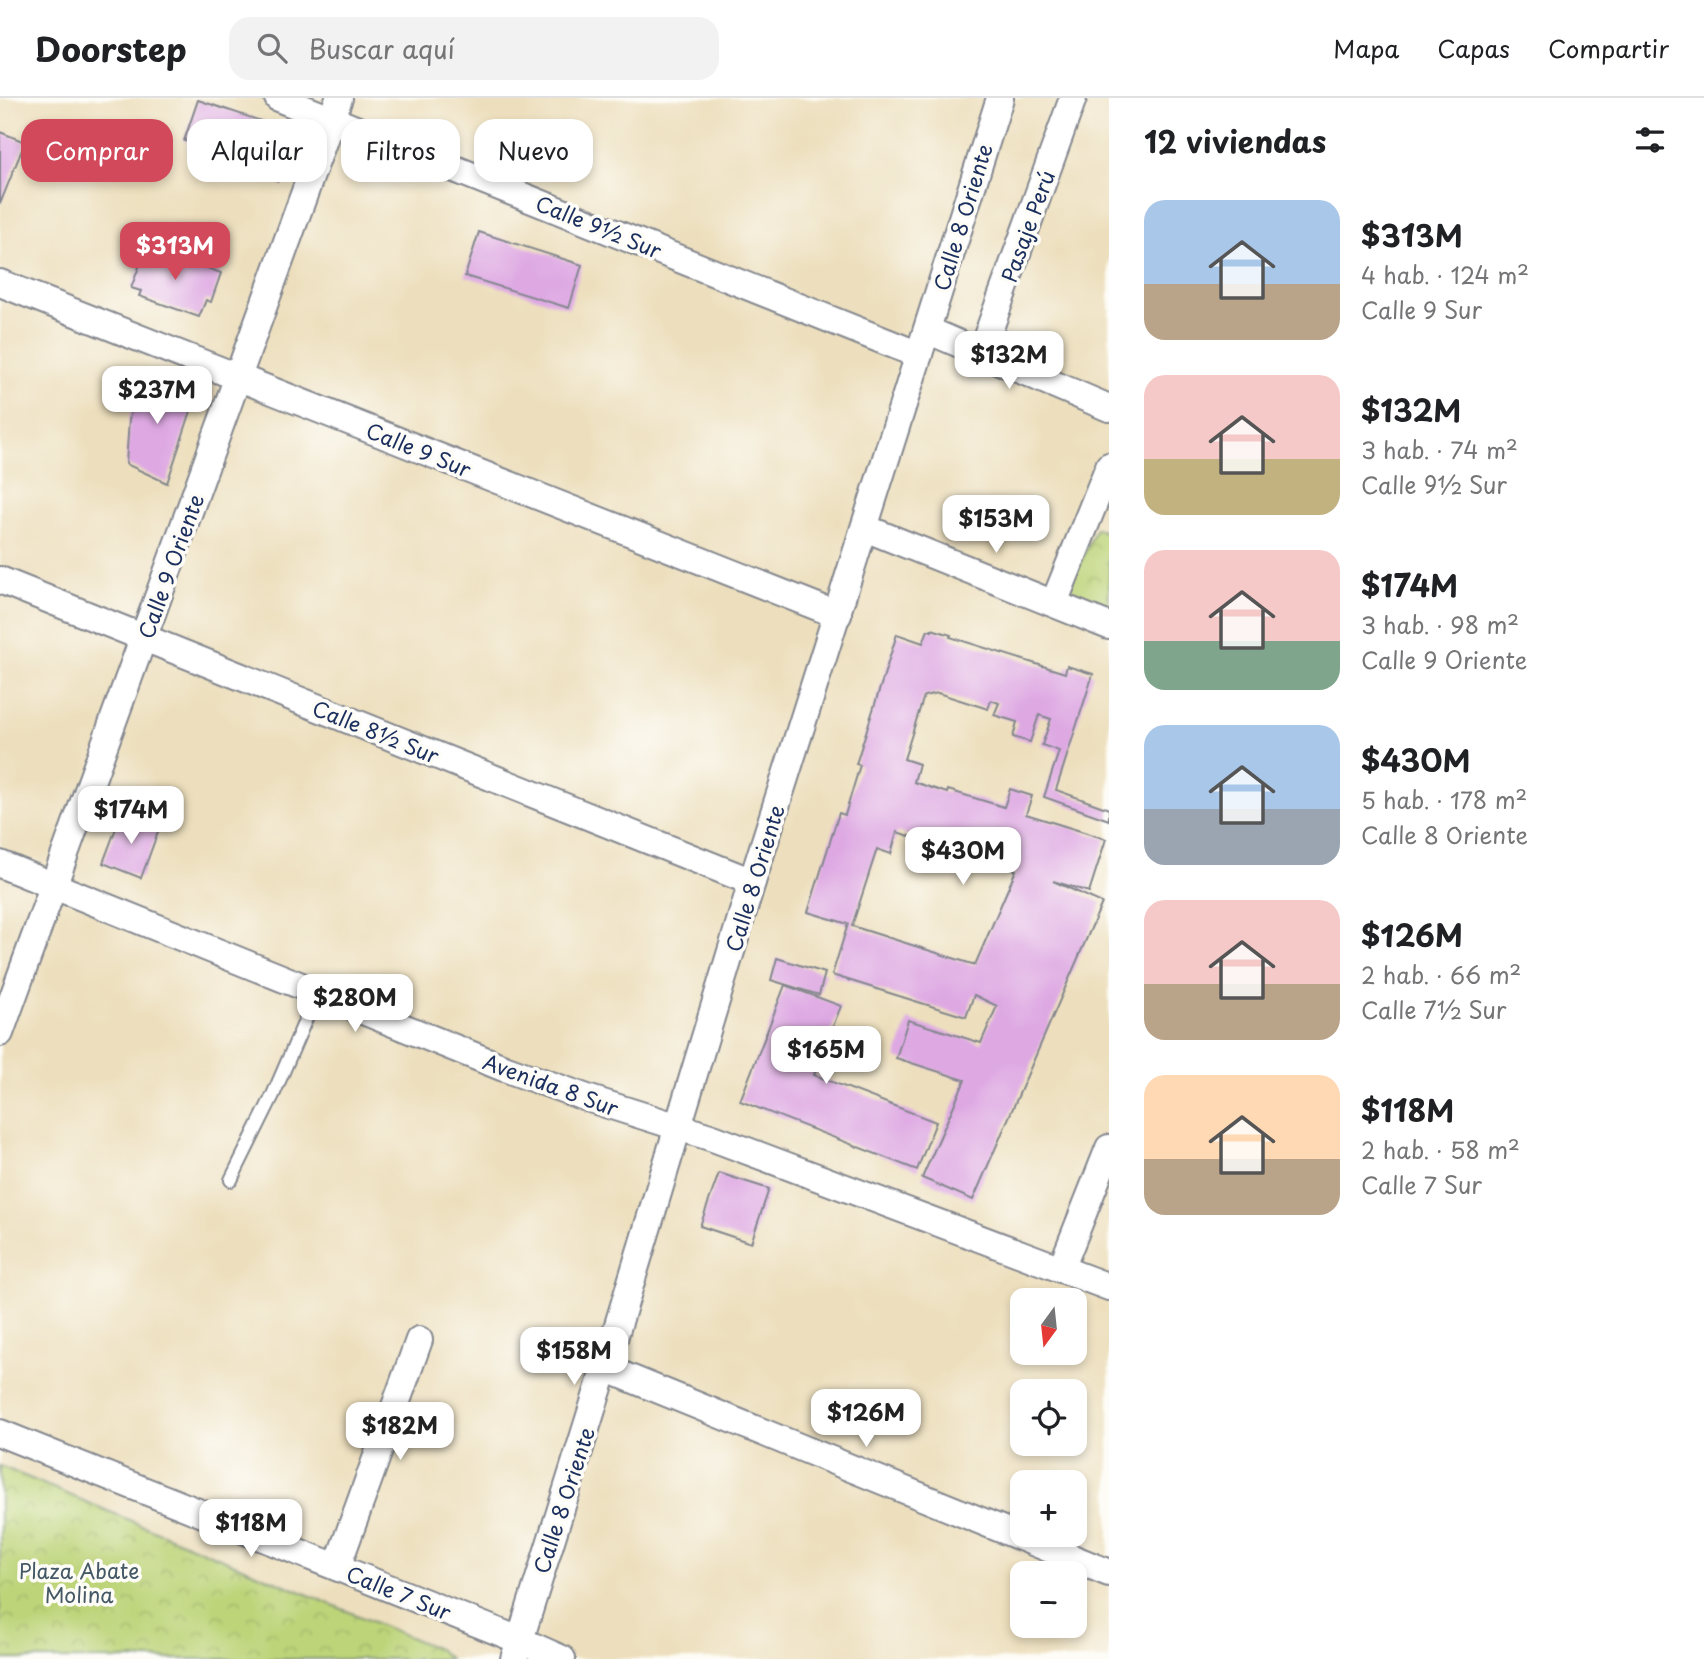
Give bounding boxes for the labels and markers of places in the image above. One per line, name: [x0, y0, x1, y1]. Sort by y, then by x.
pin: $313M: [126, 222, 224, 282]
pin: $132M: [960, 331, 1058, 391]
pin: $237M: [108, 366, 206, 426]
pin: $153M: [947, 496, 1045, 555]
pin: $174M: [82, 786, 180, 846]
pin: $430M: [914, 828, 1012, 887]
pin: $280M: [306, 974, 404, 1034]
pin: $165M: [777, 1026, 875, 1086]
pin: $158M: [525, 1328, 623, 1387]
pin: $126M: [817, 1390, 915, 1449]
pin: $182M: [351, 1402, 449, 1462]
pin: $118M: [202, 1500, 300, 1559]

